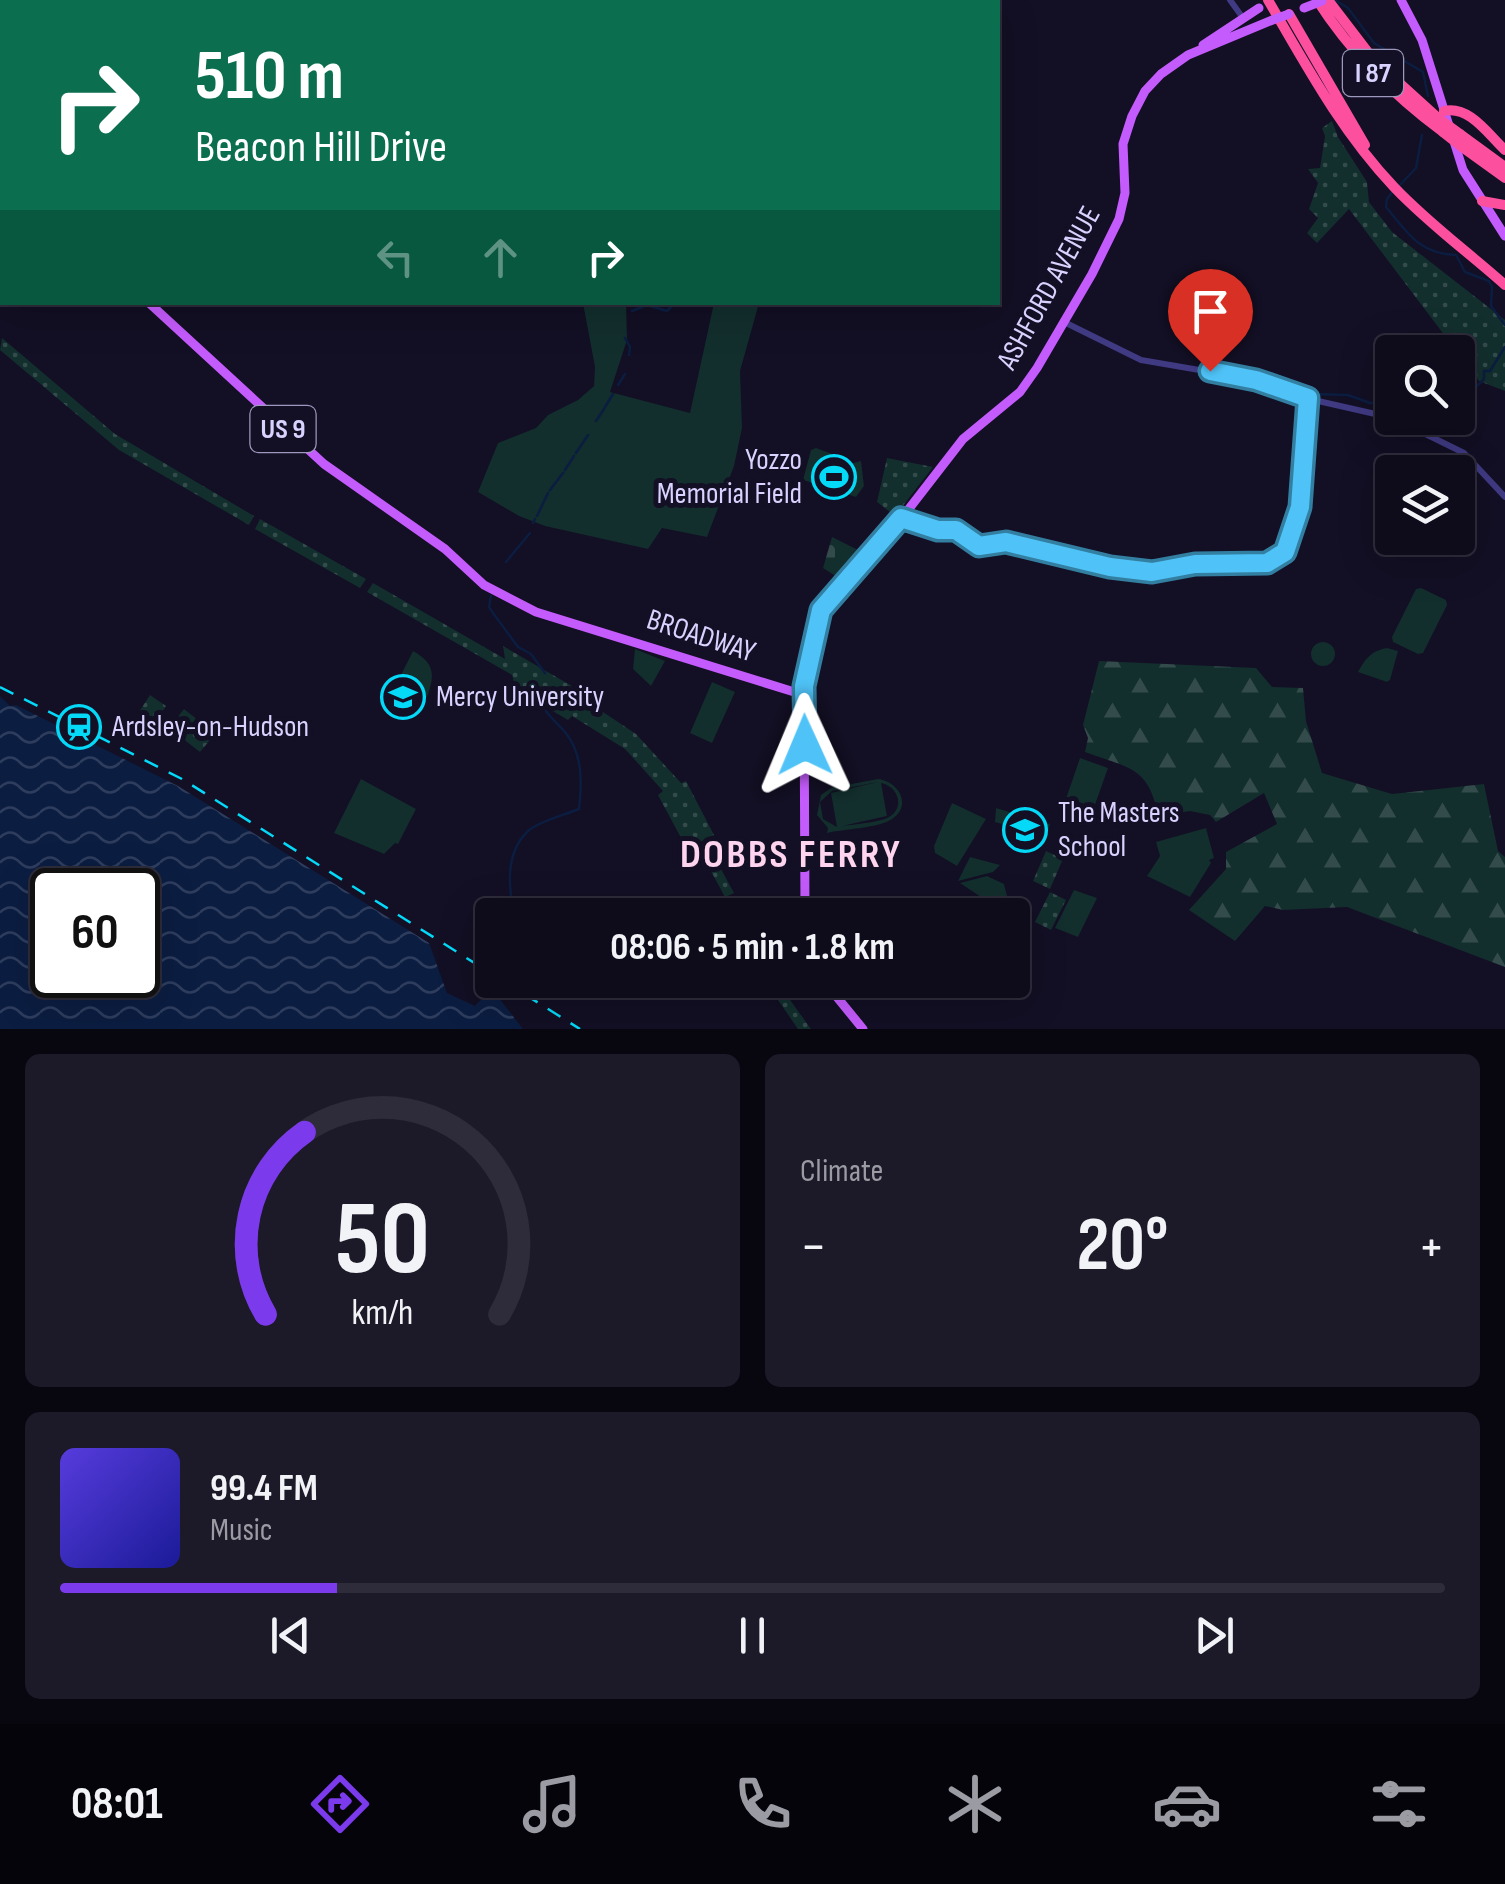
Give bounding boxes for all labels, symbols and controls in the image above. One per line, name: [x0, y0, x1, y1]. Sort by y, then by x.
text: 510 m: [195, 35, 344, 119]
icon: right: [30, 40, 160, 170]
road number: I 87: [1343, 50, 1403, 96]
text: Beacon Hill Drive: [195, 120, 447, 175]
street label: ASHFORD AVENUE: [989, 200, 1109, 377]
icon: left: [368, 230, 423, 285]
icon: ahead: [473, 230, 528, 285]
icon: right: [578, 230, 633, 285]
pin: [1168, 269, 1253, 372]
icon: arrive: [1183, 284, 1238, 339]
map controls: [1375, 335, 1475, 555]
button: search: [1375, 335, 1475, 435]
road number: US 9: [250, 406, 316, 452]
place label: Yozzo Memorial Field: [657, 442, 802, 512]
sports icon: Yozzo Memorial Field: [811, 454, 857, 500]
button: layers: [1375, 455, 1475, 555]
street label: BROADWAY: [642, 602, 760, 671]
school or university icon: Mercy University: [380, 674, 426, 720]
place label: Mercy University: [436, 679, 605, 715]
position arrow: [753, 693, 857, 797]
station icon: Ardsley-on-Hudson: [56, 704, 102, 750]
place label: Ardsley-on-Hudson: [111, 709, 309, 745]
place label: The Masters School: [1058, 795, 1180, 865]
school or university icon: The Masters School: [1002, 807, 1048, 853]
district label: DOBBS FERRY: [680, 831, 902, 879]
speed limit sign: 60: [30, 868, 160, 998]
text: 08:06 · 5 min · 1.8 km: [610, 925, 895, 970]
text: Climate: [800, 1152, 883, 1191]
text: 50: [335, 1178, 430, 1303]
text: 20°: [1076, 1201, 1169, 1292]
text: −: [800, 1214, 827, 1281]
text: +: [1418, 1214, 1445, 1281]
text: km/h: [352, 1292, 413, 1335]
text: 99.4 FM: [210, 1466, 318, 1511]
text: Music: [210, 1511, 273, 1550]
icon: previous: [263, 1608, 318, 1663]
icon: pause: [725, 1608, 780, 1663]
icon: next: [1187, 1608, 1242, 1663]
icon: directions: [305, 1769, 375, 1839]
icon: music: [517, 1769, 587, 1839]
icon: phone: [728, 1769, 798, 1839]
icon: climate: [940, 1769, 1010, 1839]
icon: car: [1152, 1769, 1222, 1839]
icon: filters: [1364, 1769, 1434, 1839]
text: 08:01: [71, 1777, 163, 1832]

